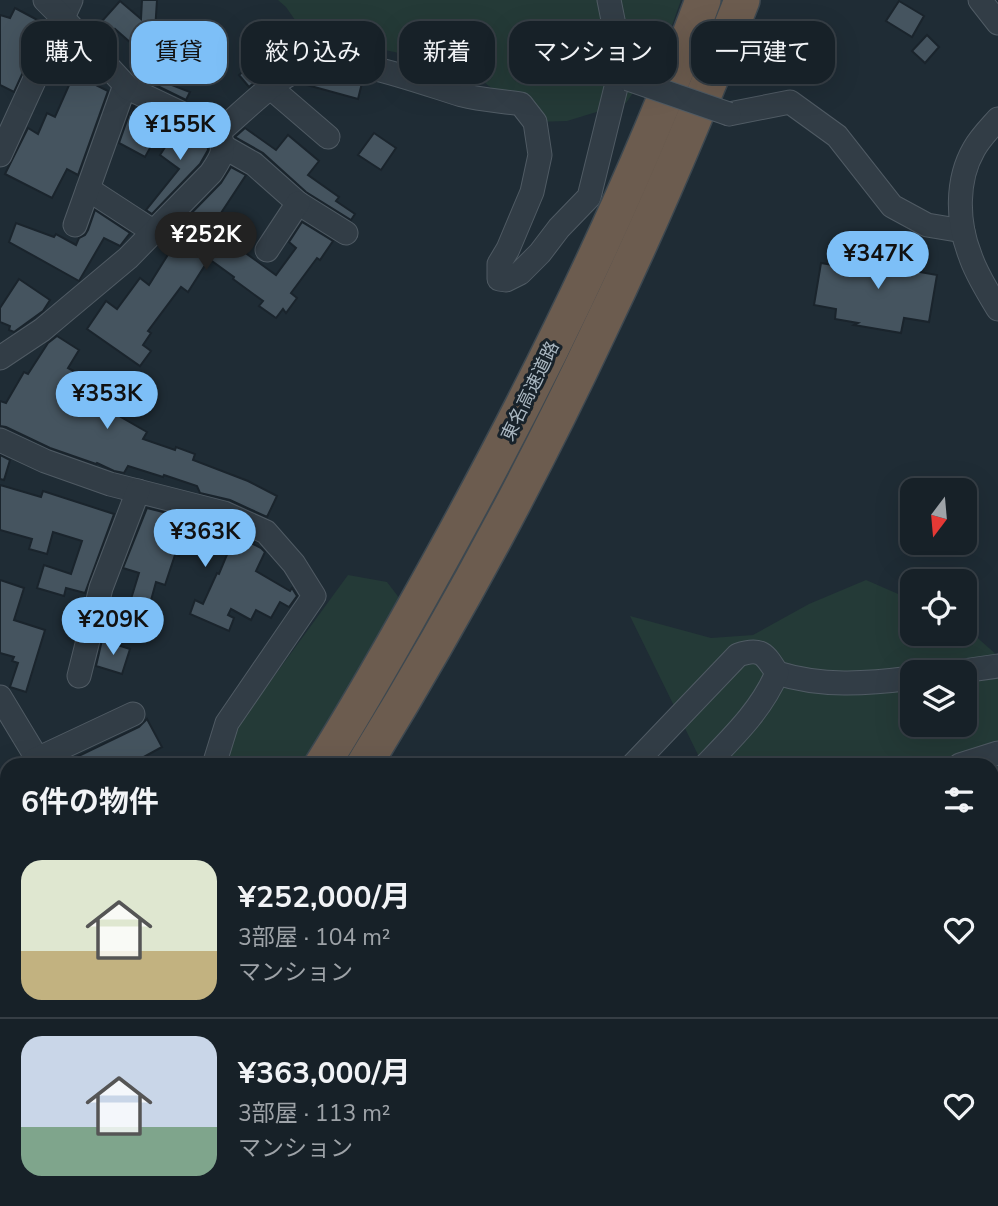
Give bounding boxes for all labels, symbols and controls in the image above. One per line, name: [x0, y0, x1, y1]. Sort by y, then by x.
chip: 購入: [21, 21, 117, 84]
chip: 賃貸: [131, 21, 227, 84]
chip: 絞り込み: [241, 21, 385, 84]
chip: 新着: [399, 21, 495, 84]
chip: マンション: [509, 21, 677, 84]
chip: 一戸建て: [691, 21, 835, 84]
pin: ¥155K: [131, 102, 229, 162]
text: ¥155K: [145, 109, 215, 140]
pin: ¥252K: [157, 212, 255, 272]
text: ¥252K: [171, 219, 241, 250]
pin: ¥347K: [829, 232, 927, 291]
text: ¥347K: [843, 238, 913, 269]
street label: 東名高速道路: [496, 337, 564, 445]
pin: ¥353K: [58, 372, 156, 431]
text: ¥353K: [72, 378, 142, 409]
north arrow: [900, 478, 976, 555]
map controls: [900, 478, 977, 737]
pin: ¥363K: [156, 510, 254, 569]
text: ¥363K: [170, 516, 240, 547]
button: locate: [900, 569, 977, 646]
pin: ¥209K: [64, 598, 162, 657]
text: ¥209K: [78, 604, 148, 635]
button: layers: [900, 660, 977, 737]
icon: filters: [940, 781, 978, 819]
text: 6件の物件: [21, 782, 159, 823]
text: ¥252,000/月: [238, 877, 411, 918]
icon: home: [77, 888, 161, 972]
icon: heart: [940, 911, 978, 949]
text: 3部屋 · 104 m²: [238, 922, 391, 953]
text: マンション: [238, 957, 353, 988]
text: ¥363,000/月: [238, 1053, 411, 1094]
icon: home: [77, 1064, 161, 1148]
icon: heart: [940, 1087, 978, 1125]
text: 3部屋 · 113 m²: [238, 1098, 391, 1129]
text: マンション: [238, 1133, 353, 1164]

